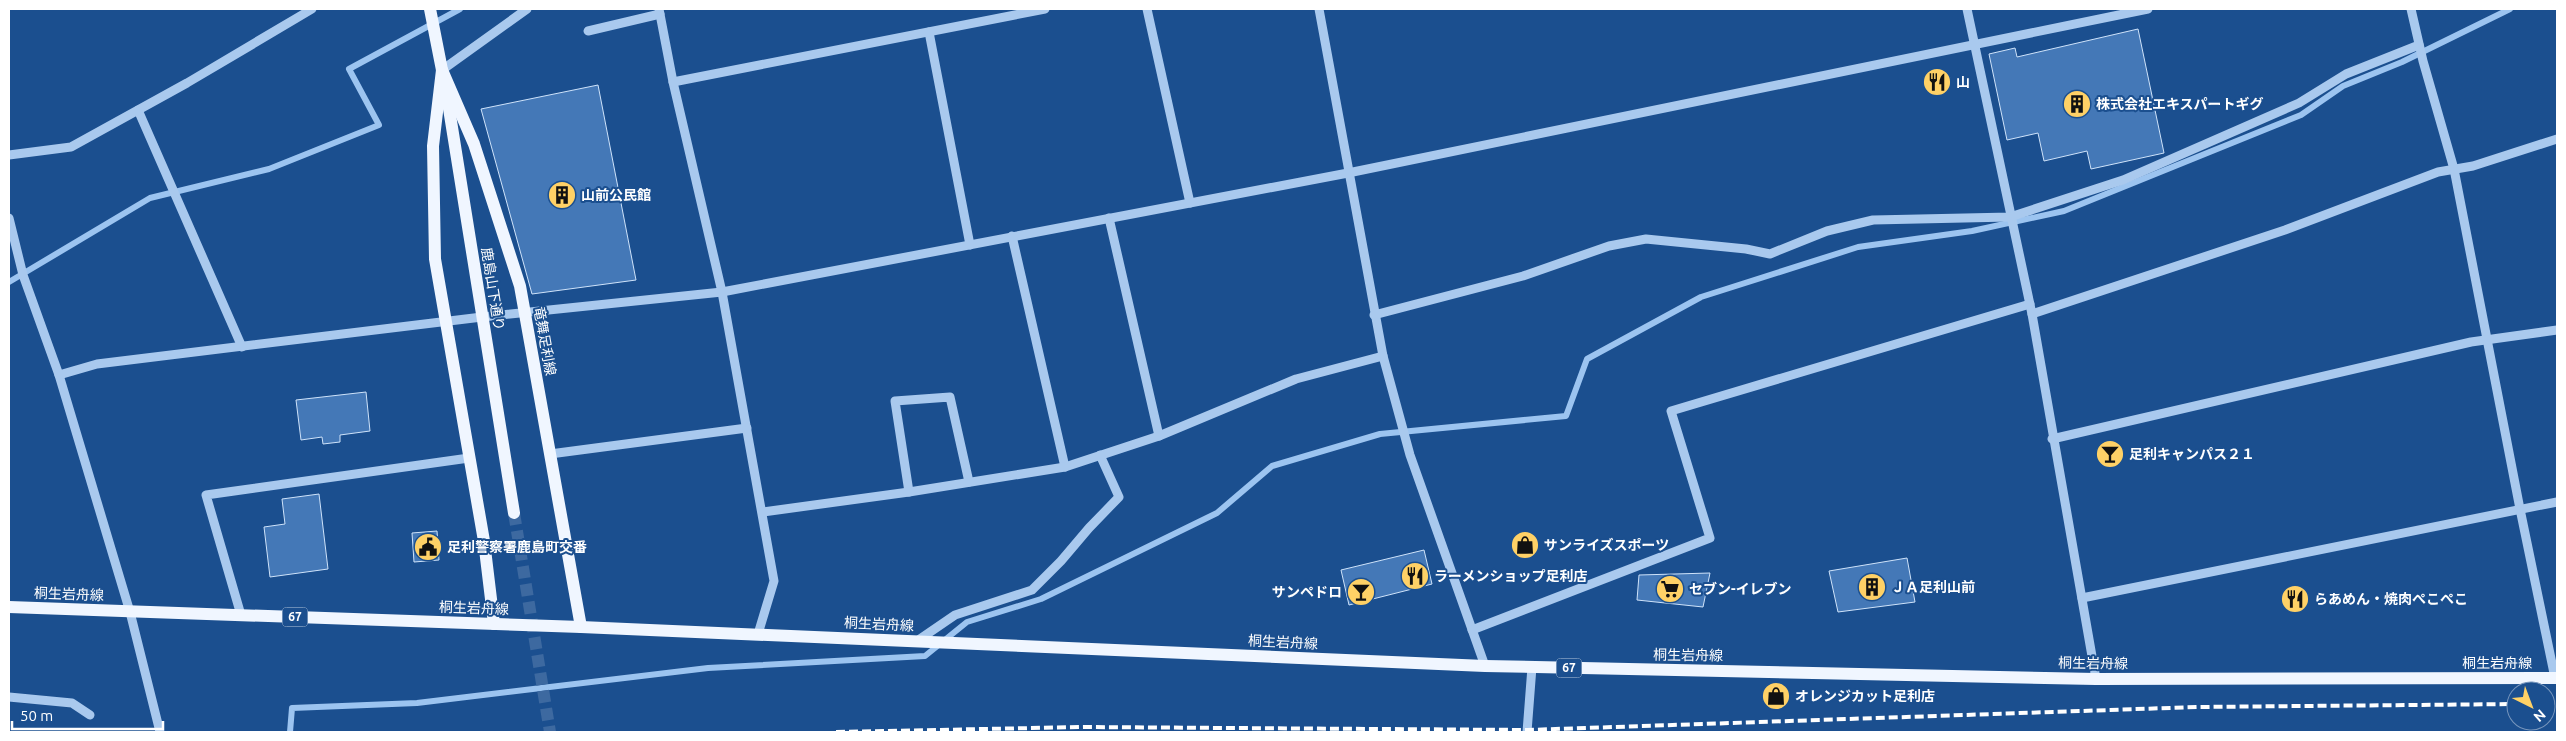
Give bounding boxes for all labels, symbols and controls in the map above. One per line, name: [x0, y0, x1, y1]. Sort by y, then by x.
restaurant icon: 山: [1922, 67, 1952, 97]
place label: 山: [1956, 74, 1970, 90]
building icon: 株式会社エキスパートギグ: [2062, 89, 2092, 119]
place label: 株式会社エキスパートギグ: [2096, 96, 2264, 112]
building icon: 山前公民館: [547, 180, 577, 210]
place label: 山前公民館: [581, 187, 651, 203]
street label: 鹿島山下通り: [479, 246, 507, 332]
street label: 竜舞足利線: [531, 305, 559, 377]
bar icon: 足利キャンパス２１: [2095, 439, 2125, 469]
place label: 足利キャンパス２１: [2129, 446, 2255, 462]
shop icon: サンライズスポーツ: [1510, 530, 1540, 560]
public building icon: 足利警察署鹿島町交番: [413, 532, 443, 562]
place label: サンライズスポーツ: [1544, 537, 1669, 553]
place label: 足利警察署鹿島町交番: [447, 539, 587, 555]
restaurant icon: ラーメンショップ足利店: [1400, 561, 1430, 591]
place label: ラーメンショップ足利店: [1434, 568, 1587, 584]
building icon: ＪＡ足利山前: [1857, 572, 1887, 602]
supermarket icon: セブン-イレブン: [1655, 574, 1685, 604]
bar icon: サンペドロ: [1346, 577, 1376, 607]
place label: ＪＡ足利山前: [1891, 579, 1975, 595]
place label: セブン-イレブン: [1689, 581, 1792, 597]
place label: サンペドロ: [1272, 584, 1342, 600]
restaurant icon: らあめん・焼肉ぺこぺこ: [2280, 584, 2310, 614]
street label: 桐生岩舟線: [34, 585, 104, 603]
place label: らあめん・焼肉ぺこぺこ: [2314, 591, 2468, 607]
street label: 桐生岩舟線: [439, 599, 509, 617]
road number: 67: [282, 608, 308, 626]
street label: 桐生岩舟線: [844, 614, 914, 634]
street label: 桐生岩舟線: [1248, 632, 1318, 652]
street label: 桐生岩舟線: [1653, 646, 1723, 664]
street label: 桐生岩舟線: [2058, 654, 2128, 672]
street label: 桐生岩舟線: [2462, 655, 2532, 671]
road number: 67: [1556, 658, 1582, 678]
shop icon: オレンジカット足利店: [1761, 681, 1791, 711]
north arrow: [2506, 681, 2556, 731]
place label: オレンジカット足利店: [1795, 688, 1935, 704]
scale bar: [12, 698, 164, 730]
text: N: [2530, 706, 2549, 725]
text: 50 m: [20, 707, 53, 724]

